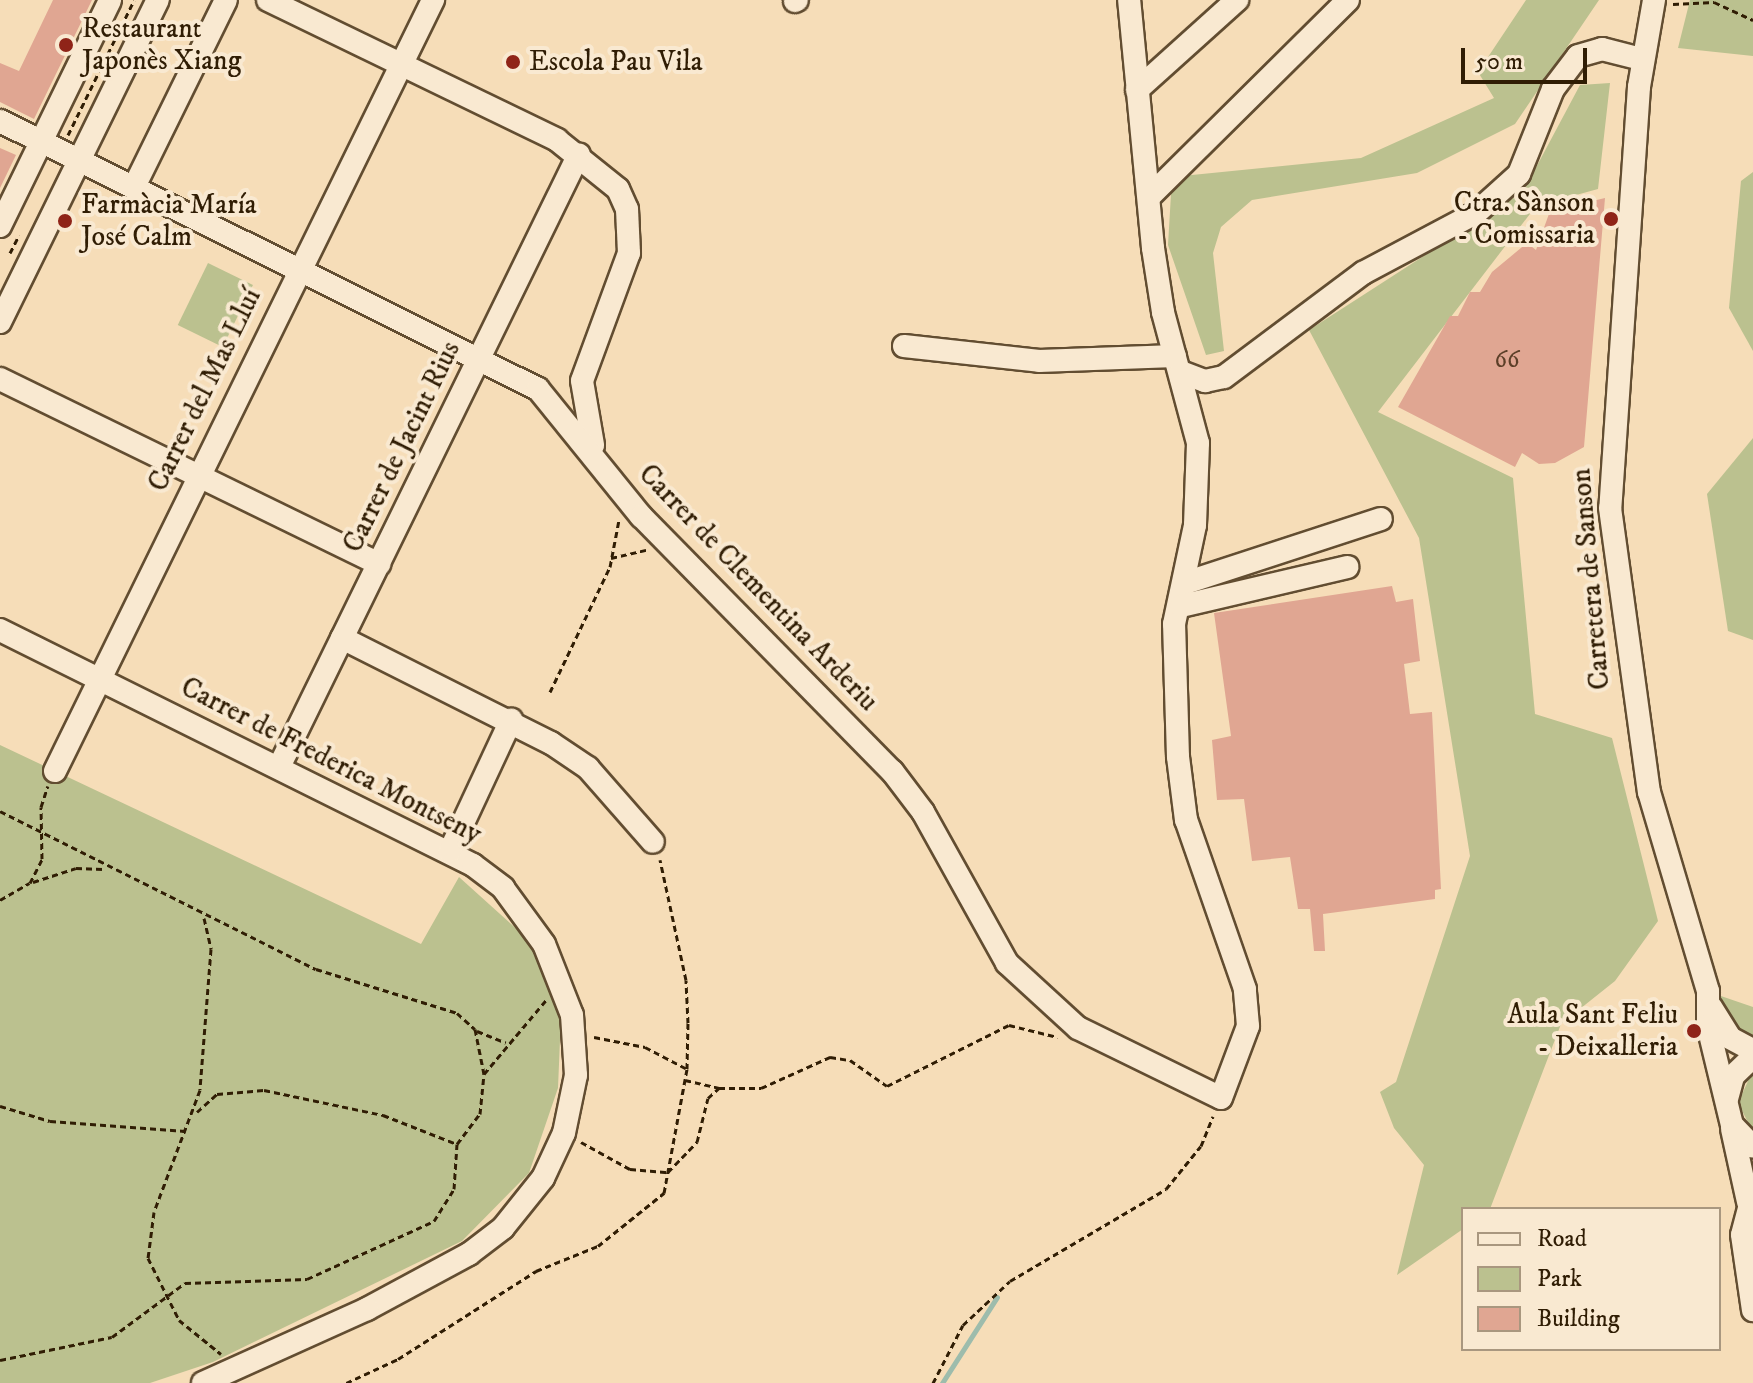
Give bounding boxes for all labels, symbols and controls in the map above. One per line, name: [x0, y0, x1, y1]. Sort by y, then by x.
place label: Restaurant Japonès Xiang: [82, 12, 241, 78]
scale bar: [1465, 32, 1591, 82]
marker: Restaurant Japonès Xiang: [57, 36, 75, 54]
place label: Escola Pau Vila: [529, 45, 703, 79]
text: 50 m: [1475, 47, 1523, 77]
marker: Escola Pau Vila: [504, 53, 522, 71]
place label: Ctra. Sànson - Comissaria: [1454, 186, 1595, 252]
place label: Farmàcia María José Calm: [81, 188, 257, 254]
marker: Ctra. Sànson - Comissaria: [1602, 210, 1620, 228]
marker: Farmàcia María José Calm: [56, 212, 74, 230]
street label: Carrer del Mas Lluí: [141, 283, 269, 497]
street label: Carrer de Jacint Rius: [336, 336, 468, 558]
house number: 66: [1495, 347, 1519, 375]
street label: Carrer de Clementina Arderiu: [631, 458, 885, 718]
street label: Carretera de Sanson: [1565, 467, 1617, 691]
street label: Carrer de Frederica Montseny: [175, 670, 487, 852]
place label: Aula Sant Feliu - Deixalleria: [1507, 998, 1678, 1064]
marker: Aula Sant Feliu - Deixalleria: [1685, 1022, 1703, 1040]
legend: [1461, 1207, 1721, 1351]
text: Road: [1537, 1224, 1587, 1254]
text: Park: [1537, 1264, 1582, 1294]
text: Building: [1537, 1304, 1620, 1334]

